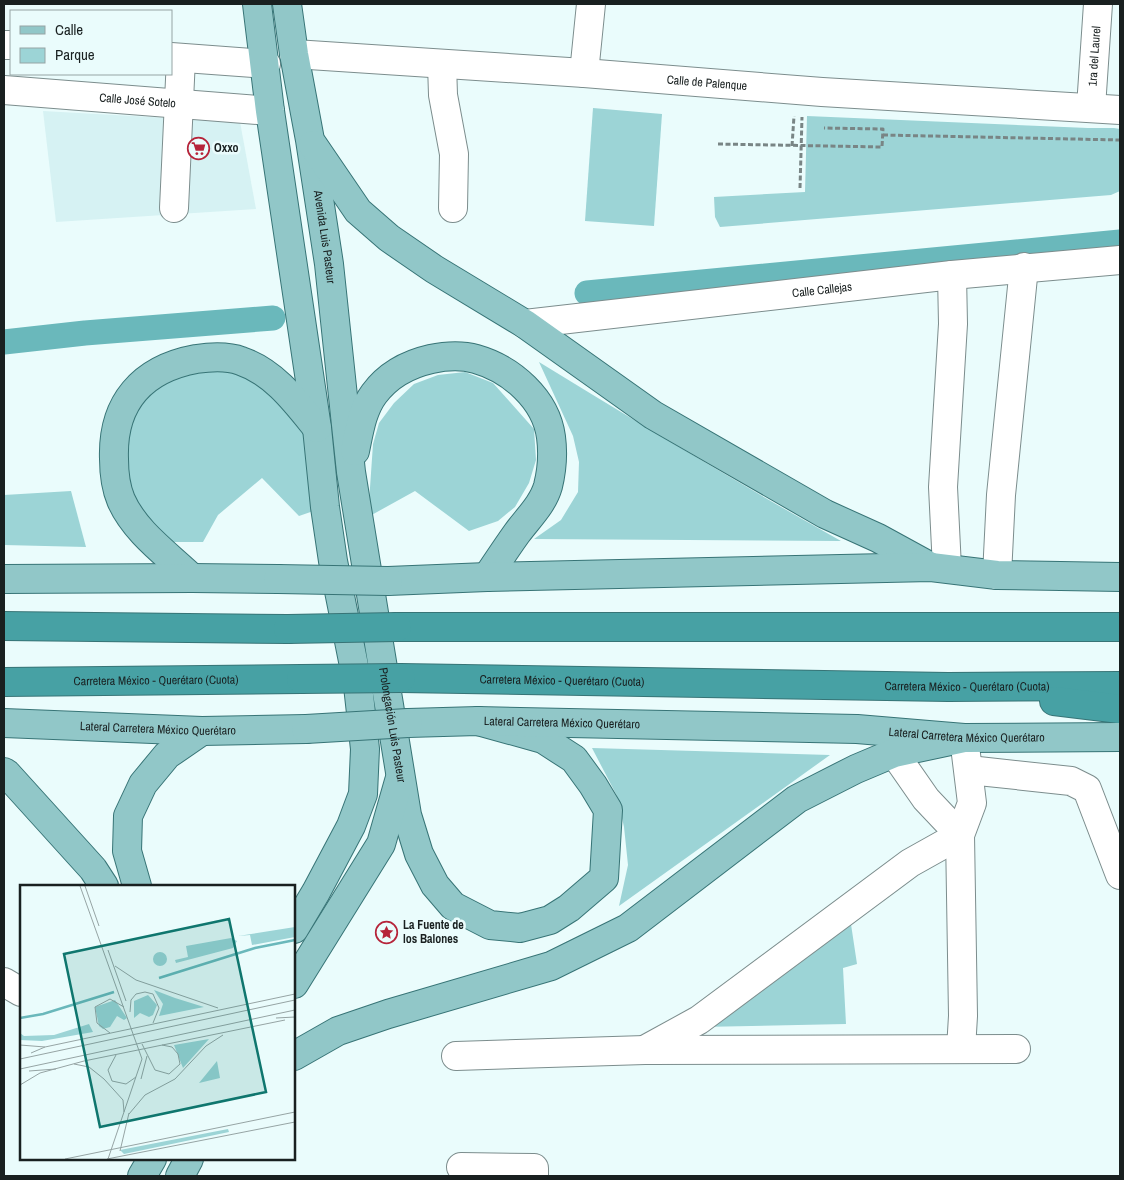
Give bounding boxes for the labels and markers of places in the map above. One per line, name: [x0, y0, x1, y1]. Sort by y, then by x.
supermarket icon: Oxxo: [186, 136, 210, 160]
place label: Oxxo: [214, 140, 239, 156]
place label: La Fuente de los Balones: [403, 917, 464, 947]
place icon: La Fuente de los Balones: [375, 920, 399, 944]

